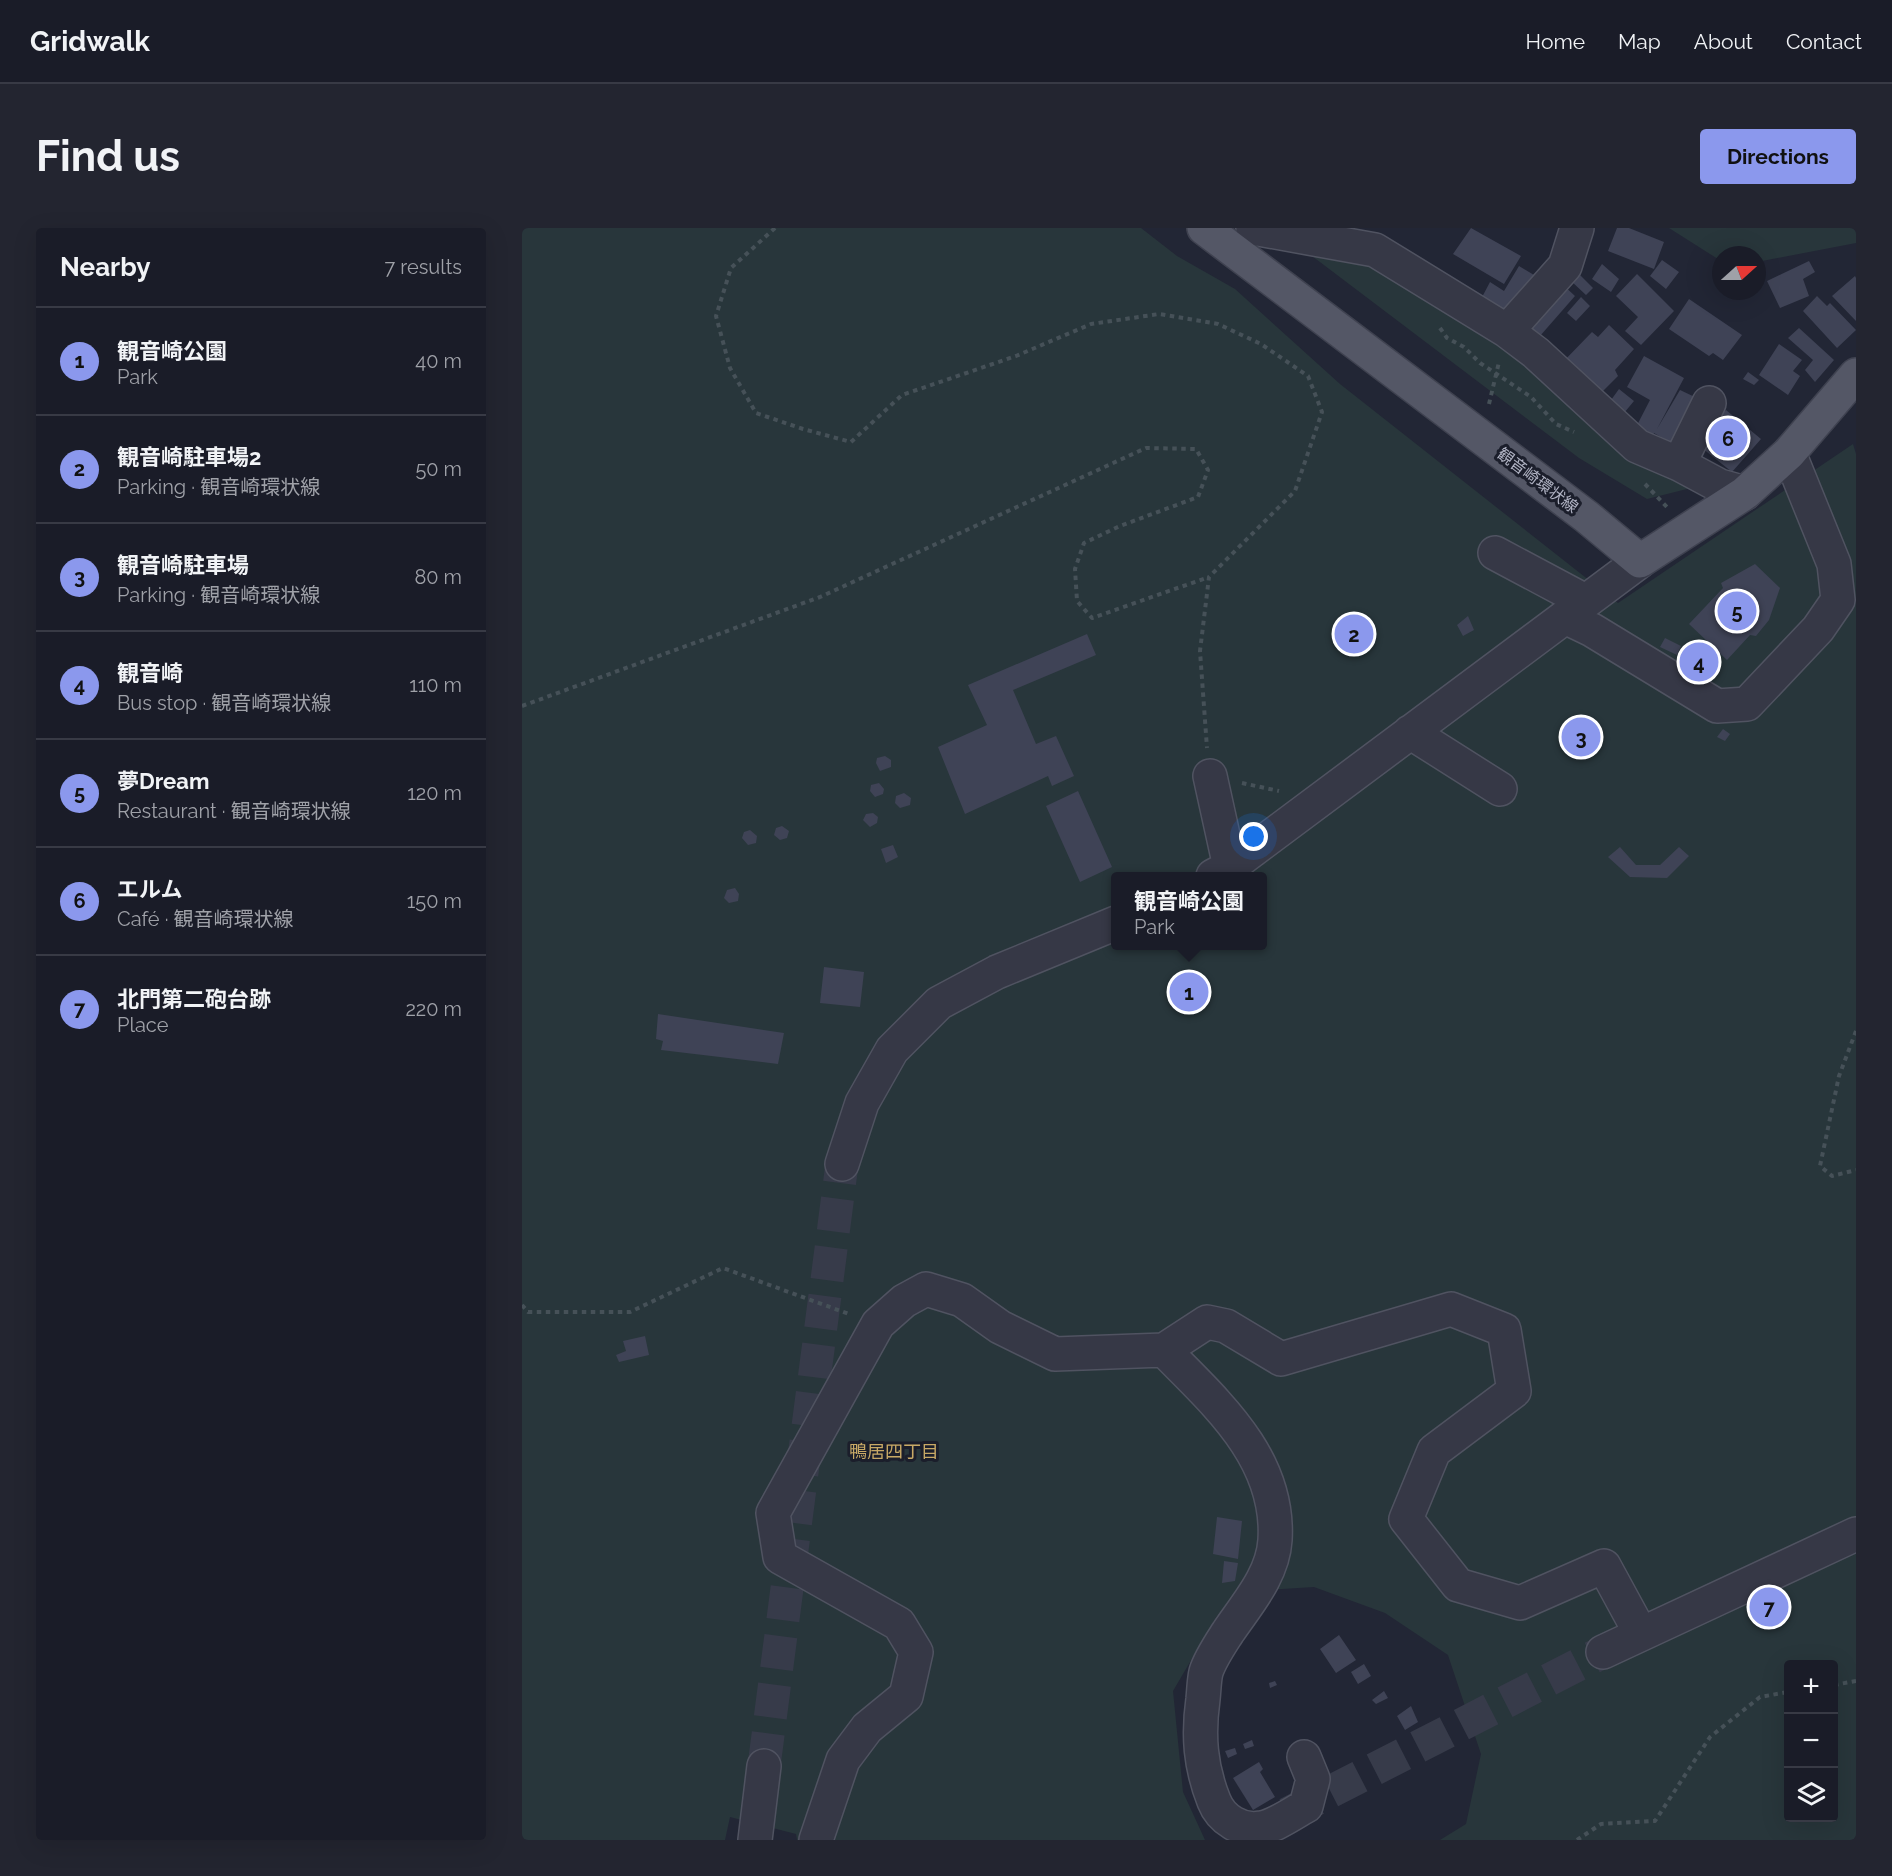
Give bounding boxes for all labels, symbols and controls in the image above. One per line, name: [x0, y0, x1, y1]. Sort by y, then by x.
text: Gridwalk: [30, 25, 150, 58]
text: Home: [1526, 29, 1585, 54]
text: Map: [1618, 29, 1661, 54]
text: About: [1694, 29, 1753, 54]
text: Contact: [1786, 29, 1862, 54]
button: Directions: [1700, 129, 1856, 184]
text: Find us: [36, 132, 180, 181]
north arrow: [1712, 246, 1766, 300]
text: Nearby: [60, 252, 150, 282]
text: 7 results: [384, 255, 462, 279]
text: 観音崎公園: [117, 338, 227, 364]
text: 1: [75, 349, 84, 373]
text: 40 m: [415, 349, 462, 373]
text: Park: [117, 365, 158, 389]
pin: 6: [1708, 416, 1748, 460]
text: 観音崎駐車場2: [117, 444, 261, 470]
street label: 観音崎環状線: [1494, 444, 1582, 517]
text: 2: [74, 457, 85, 481]
text: 50 m: [415, 457, 462, 481]
text: Parking · 観音崎環状線: [117, 475, 320, 499]
text: 観音崎駐車場: [117, 552, 249, 578]
text: 3: [74, 565, 85, 589]
text: 80 m: [414, 565, 462, 589]
text: Parking · 観音崎環状線: [117, 583, 320, 607]
pin: 5: [1718, 588, 1756, 634]
pin: 2: [1334, 612, 1374, 656]
pin: 4: [1680, 640, 1718, 684]
text: 観音崎: [117, 660, 183, 686]
text: 4: [74, 673, 85, 697]
text: 110 m: [409, 673, 462, 697]
text: Bus stop · 観音崎環状線: [117, 691, 331, 715]
pin: 3: [1562, 714, 1600, 760]
text: 夢Dream: [117, 768, 209, 794]
text: 5: [74, 781, 85, 805]
text: 120 m: [407, 781, 462, 805]
text: Restaurant · 観音崎環状線: [117, 799, 351, 823]
your location: [1239, 822, 1268, 851]
popup: [1111, 872, 1267, 950]
text: エルム: [117, 876, 183, 902]
text: 観音崎公園: [1134, 888, 1244, 914]
text: 6: [73, 889, 86, 913]
text: 150 m: [407, 889, 462, 913]
text: Café · 観音崎環状線: [117, 907, 294, 931]
text: Park: [1134, 915, 1175, 939]
pin: 1: [1170, 970, 1208, 1014]
text: 北門第二砲台跡: [117, 986, 271, 1012]
text: 7: [74, 997, 85, 1021]
text: 220 m: [405, 997, 462, 1021]
text: Place: [117, 1013, 168, 1037]
district label: 鴨居四丁目: [849, 1441, 939, 1462]
pin: 7: [1750, 1584, 1788, 1630]
map controls: [1784, 1660, 1838, 1822]
button: +: [1784, 1660, 1838, 1714]
button: −: [1784, 1714, 1838, 1768]
button: layers: [1784, 1768, 1838, 1822]

